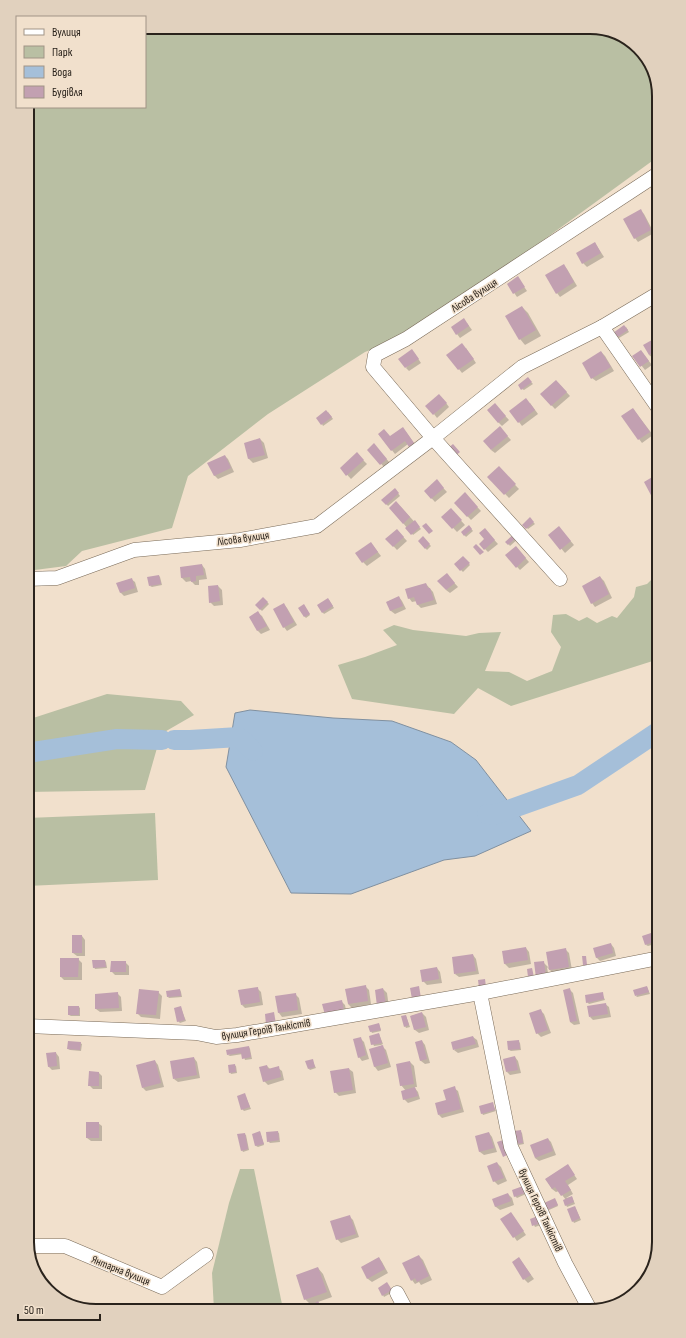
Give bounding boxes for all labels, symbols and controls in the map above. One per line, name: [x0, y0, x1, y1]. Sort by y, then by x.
legend: [16, 16, 146, 108]
text: Вулиця: [52, 25, 81, 40]
text: Парк: [52, 45, 73, 60]
text: Вода: [52, 65, 72, 80]
text: Будівля: [52, 85, 83, 100]
street label: Лісова вулиця: [448, 276, 500, 316]
street label: Лісова вулиця: [215, 528, 270, 549]
street label: вулиця Героїв Танкістів: [221, 1016, 312, 1043]
street label: вулиця Героїв Танкістів: [516, 1167, 566, 1254]
street label: Янтарна вулиця: [90, 1253, 152, 1288]
scale bar: [18, 1296, 100, 1322]
text: 50 m: [24, 1303, 44, 1318]

